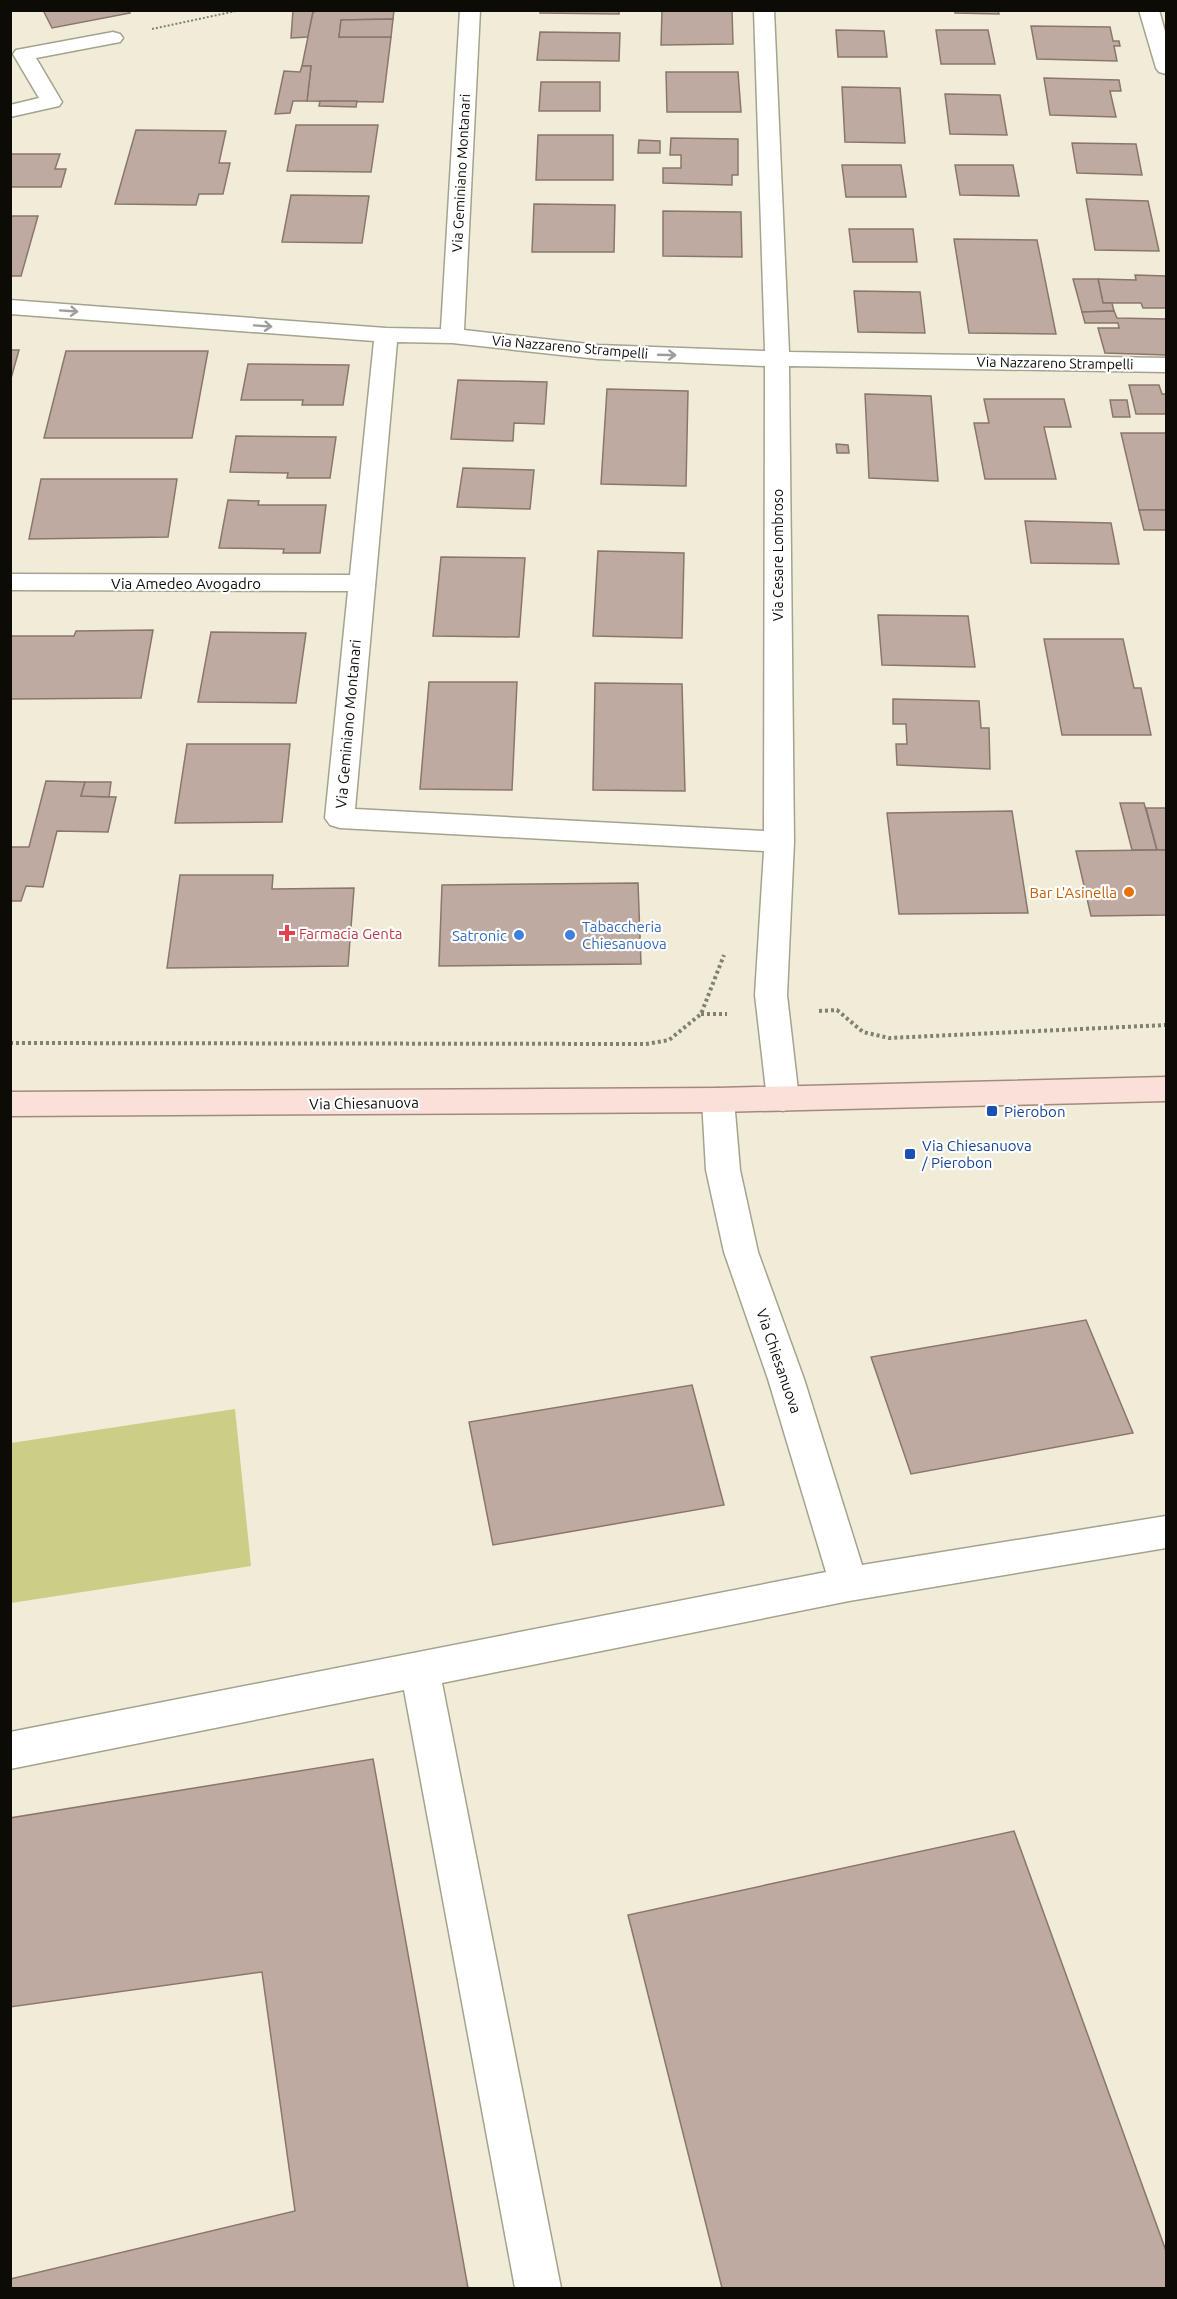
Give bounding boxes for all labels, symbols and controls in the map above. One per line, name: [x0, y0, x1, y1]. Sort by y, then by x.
street label: Via Geminiano Montanari: [449, 93, 473, 253]
one-way arrow: [58, 306, 78, 317]
one-way arrow: [253, 320, 273, 331]
street label: Via Nazzareno Strampelli: [491, 332, 649, 362]
one-way arrow: [656, 350, 676, 361]
street label: Via Nazzareno Strampelli: [976, 354, 1134, 372]
street label: Via Cesare Lombroso: [770, 489, 786, 621]
street label: Via Amedeo Avogadro: [111, 575, 261, 592]
street label: Via Geminiano Montanari: [332, 639, 364, 809]
place label: Bar L'Asinella: [1029, 884, 1117, 901]
marker: Bar L'Asinella: [1122, 885, 1136, 899]
place label: Tabaccheria Chiesanuova: [582, 918, 667, 952]
place label: Farmacia Genta: [299, 925, 403, 942]
marker: Farmacia Genta: [280, 926, 294, 940]
place label: Satronic: [452, 927, 507, 944]
marker: Satronic: [512, 928, 526, 942]
marker: Tabaccheria Chiesanuova: [563, 928, 577, 942]
street label: Via Chiesanuova: [309, 1094, 419, 1112]
place label: Pierobon: [1004, 1103, 1065, 1120]
marker: Pierobon: [985, 1104, 999, 1118]
place label: Via Chiesanuova / Pierobon: [921, 1137, 1032, 1171]
marker: Via Chiesanuova / Pierobon: [903, 1147, 917, 1161]
street label: Via Chiesanuova: [753, 1306, 805, 1416]

